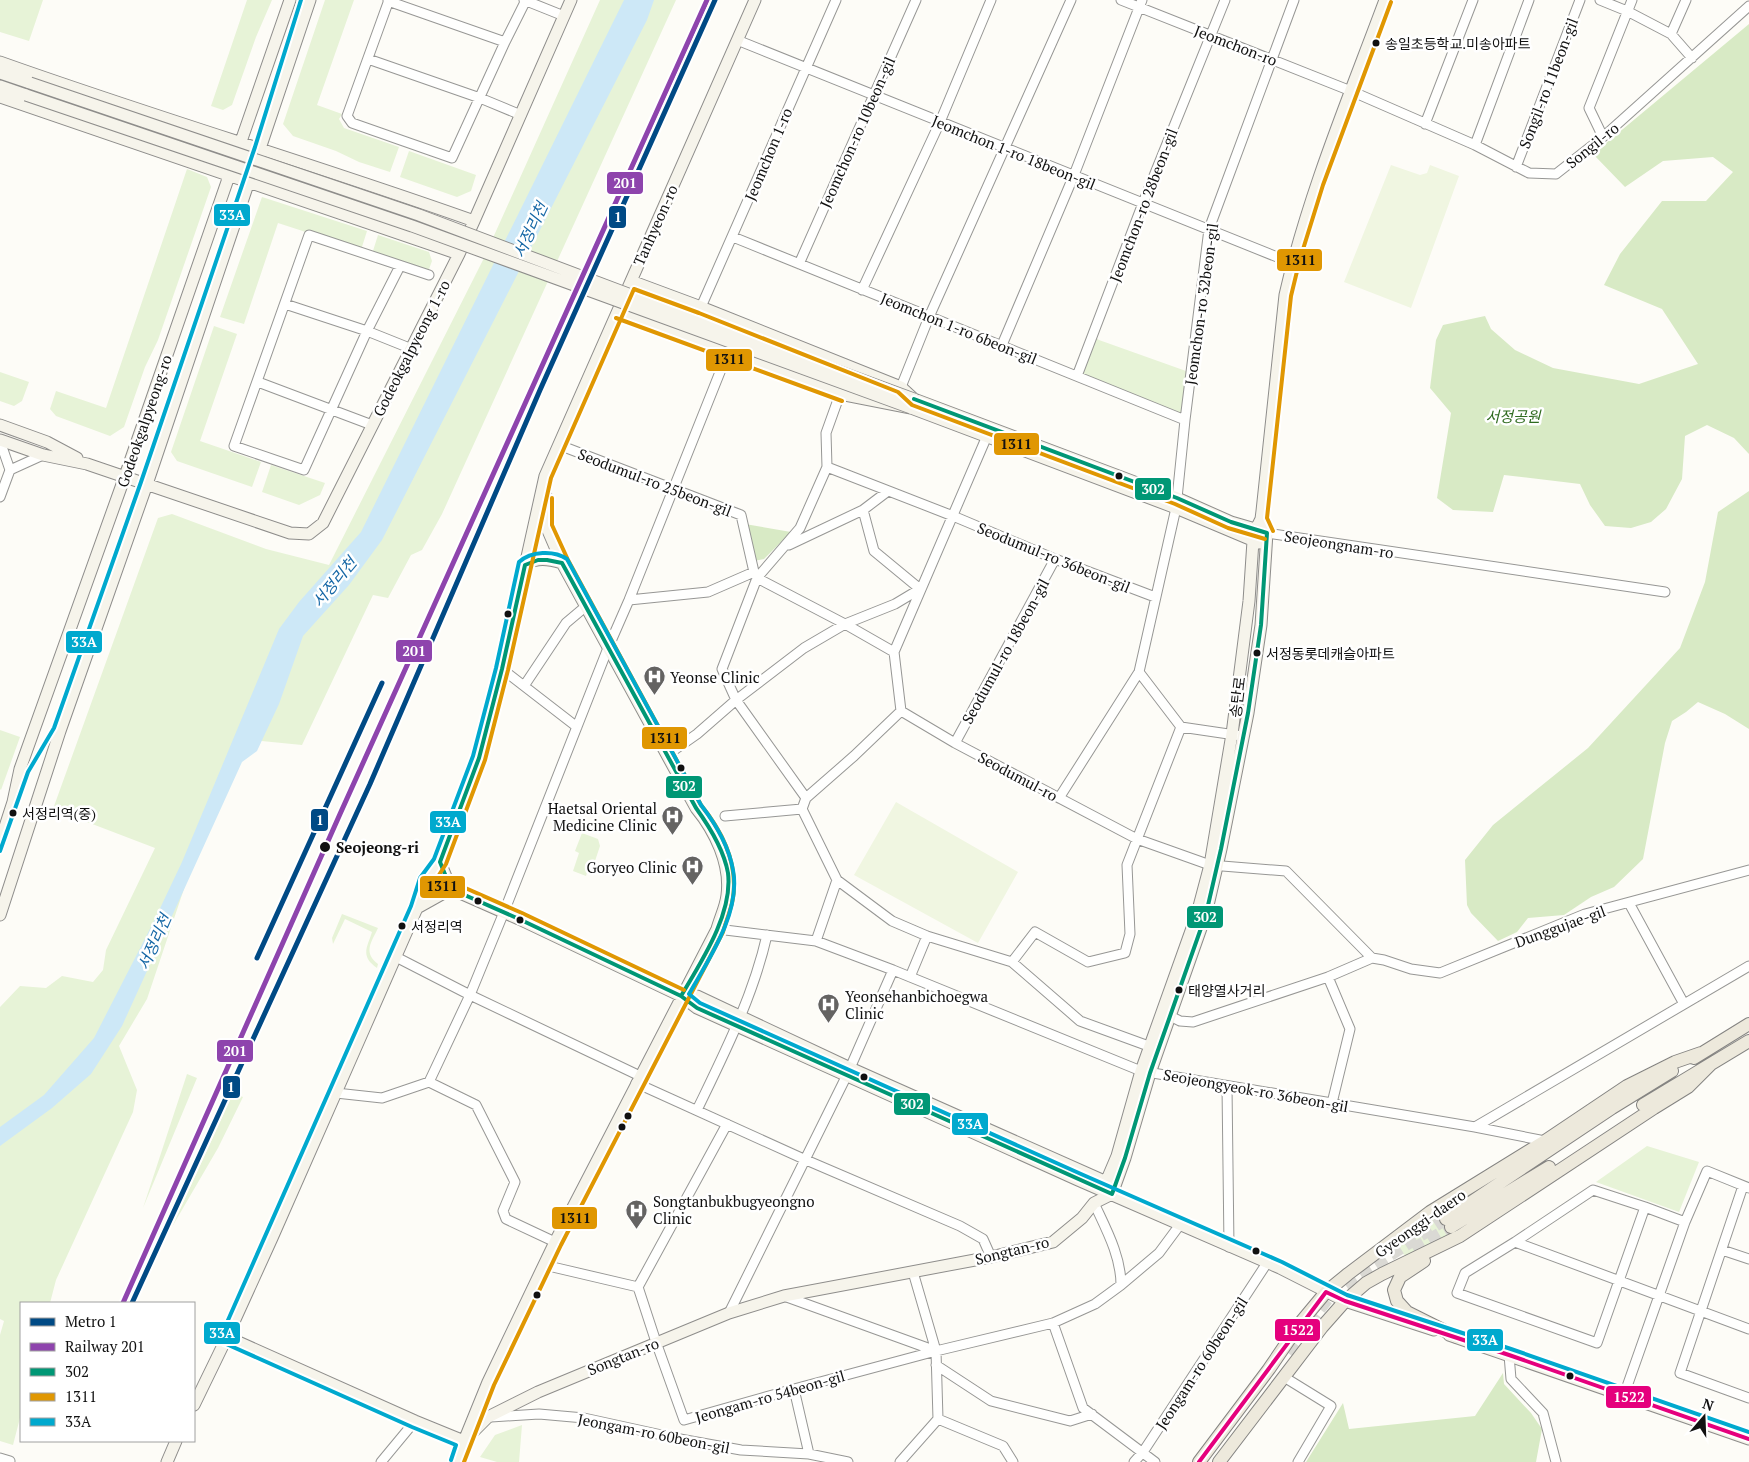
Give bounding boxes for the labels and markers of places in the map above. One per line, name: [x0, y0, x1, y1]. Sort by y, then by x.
place label: 송일초등학교.미송아파트: [1385, 34, 1531, 53]
marker: 송일초등학교.미송아파트: [1371, 38, 1381, 48]
unlabelled marker: [1114, 471, 1124, 481]
unlabelled marker: [503, 609, 513, 619]
place label: 서정동롯데캐슬아파트: [1266, 644, 1395, 663]
marker: 서정동롯데캐슬아파트: [1252, 648, 1262, 658]
hospital icon: Yeonse Clinic: [642, 665, 666, 696]
place label: Yeonse Clinic: [670, 667, 760, 687]
unlabelled marker: [676, 763, 686, 773]
place label: Haetsal Oriental Medicine Clinic: [548, 798, 657, 835]
place label: 서정리역(중): [22, 804, 96, 823]
hospital icon: Haetsal Oriental Medicine Clinic: [661, 805, 685, 836]
marker: 서정리역(중): [8, 808, 18, 818]
place label: Seojeong-ri: [336, 837, 419, 857]
marker: Seojeong-ri: [318, 840, 332, 854]
hospital icon: Goryeo Clinic: [681, 855, 705, 886]
place label: Goryeo Clinic: [586, 857, 677, 877]
unlabelled marker: [473, 896, 483, 906]
unlabelled marker: [515, 915, 525, 925]
place label: 서정리역: [411, 917, 463, 936]
marker: 서정리역: [397, 921, 407, 931]
place label: 태양열사거리: [1188, 981, 1265, 1000]
marker: 태양열사거리: [1174, 985, 1184, 995]
place label: Yeonsehanbichoegwa Clinic: [845, 986, 989, 1023]
hospital icon: Yeonsehanbichoegwa Clinic: [817, 993, 841, 1024]
unlabelled marker: [859, 1072, 869, 1082]
unlabelled marker: [623, 1111, 633, 1121]
unlabelled marker: [617, 1122, 627, 1132]
place label: Songtanbukbugyeongno Clinic: [653, 1191, 815, 1228]
hospital icon: Songtanbukbugyeongno Clinic: [625, 1198, 649, 1229]
unlabelled marker: [1251, 1246, 1261, 1256]
unlabelled marker: [532, 1290, 542, 1300]
unlabelled marker: [1565, 1371, 1575, 1381]

